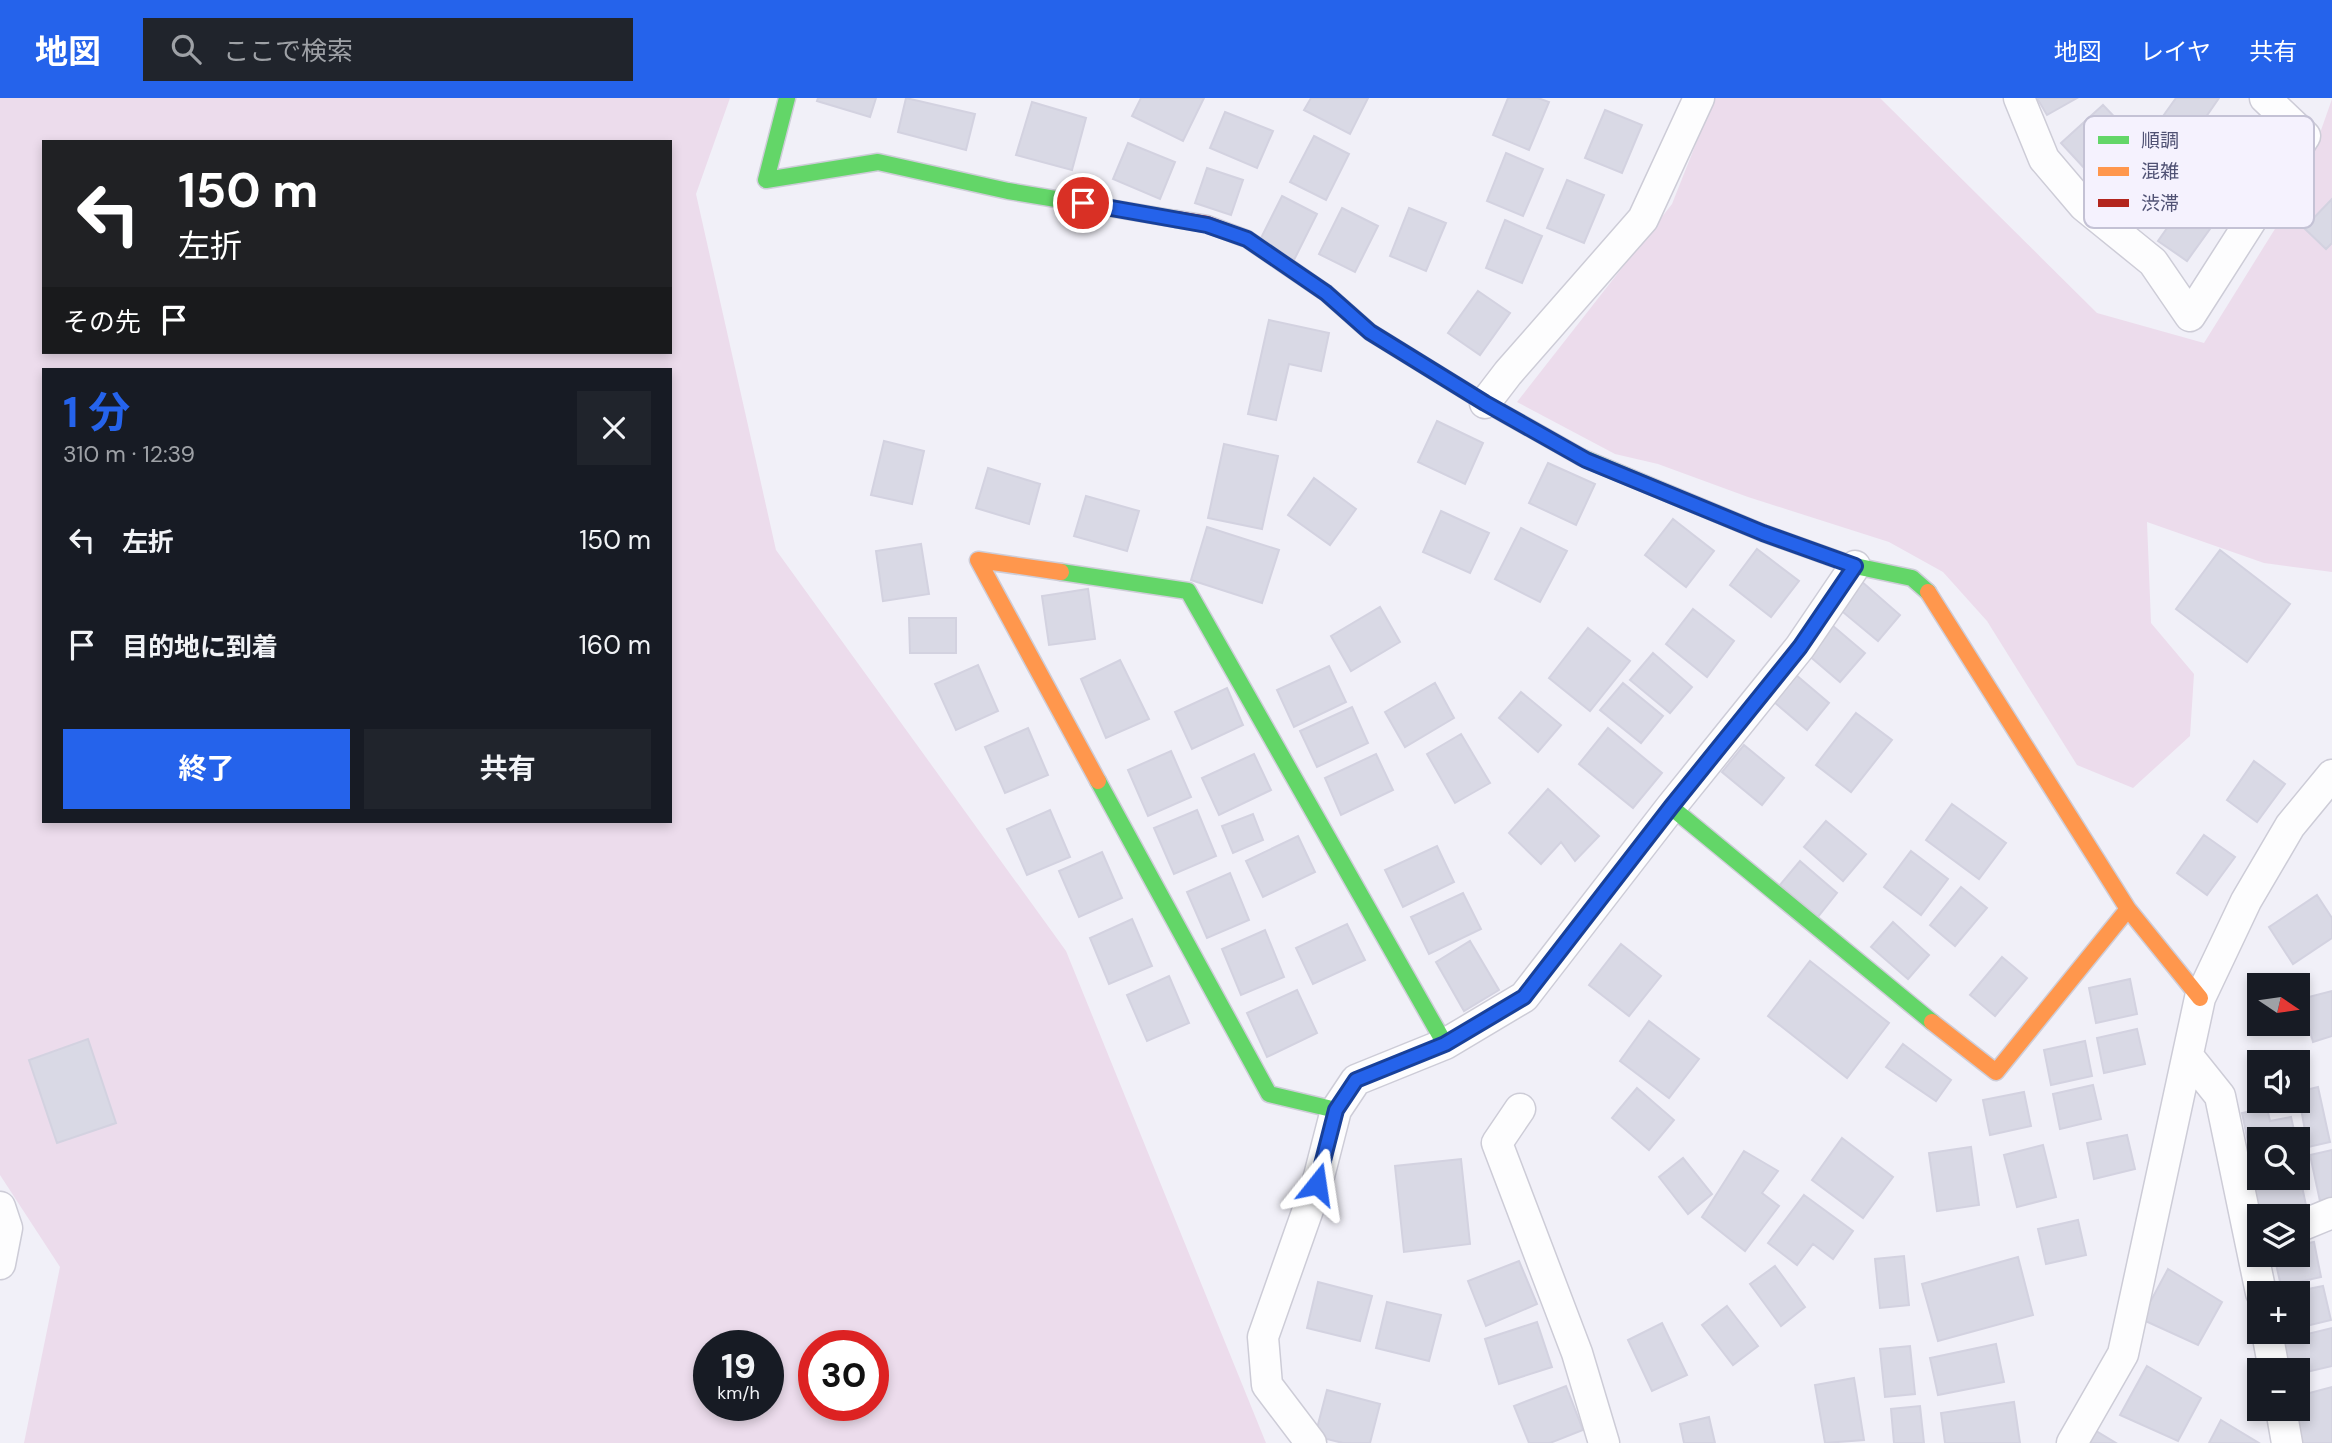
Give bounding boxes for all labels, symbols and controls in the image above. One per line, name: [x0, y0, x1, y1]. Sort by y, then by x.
search box: [143, 18, 633, 81]
text: 地図: [35, 30, 101, 73]
icon: search: [167, 30, 205, 68]
text: ここで検索: [223, 34, 353, 68]
text: 地図: [2054, 36, 2102, 67]
text: レイヤ: [2140, 36, 2211, 67]
text: 共有: [2249, 36, 2297, 67]
legend: [2084, 116, 2314, 228]
text: 順調: [2141, 128, 2179, 153]
text: 150 m: [178, 158, 318, 222]
text: 混雑: [2141, 159, 2179, 184]
icon: left: [63, 168, 154, 259]
pin: [1053, 173, 1113, 233]
icon: arrive: [1064, 184, 1102, 222]
text: 渋滞: [2141, 191, 2179, 216]
text: 左折: [178, 225, 242, 267]
icon: arrive: [155, 301, 193, 339]
text: その先: [63, 305, 141, 339]
text: 1 分: [63, 385, 130, 440]
button: close: [577, 391, 651, 465]
text: 310 m · 12:39: [63, 439, 195, 469]
icon: left: [63, 521, 101, 559]
text: 150 m: [579, 523, 651, 557]
text: 左折: [122, 525, 174, 559]
icon: arrive: [63, 626, 101, 664]
text: 160 m: [579, 628, 651, 662]
text: 目的地に到着: [122, 630, 278, 664]
button: 終了: [63, 729, 350, 809]
button: 共有: [364, 729, 651, 809]
north arrow: [2247, 973, 2310, 1036]
map controls: [2247, 973, 2310, 1421]
button: sound: [2247, 1050, 2310, 1113]
button: search: [2247, 1127, 2310, 1190]
position arrow: [1280, 1147, 1354, 1221]
button: layers: [2247, 1204, 2310, 1267]
button: +: [2247, 1281, 2310, 1344]
speed limit sign: 30: [798, 1330, 889, 1421]
text: 19: [721, 1343, 756, 1389]
button: −: [2247, 1358, 2310, 1421]
text: km/h: [717, 1381, 760, 1405]

